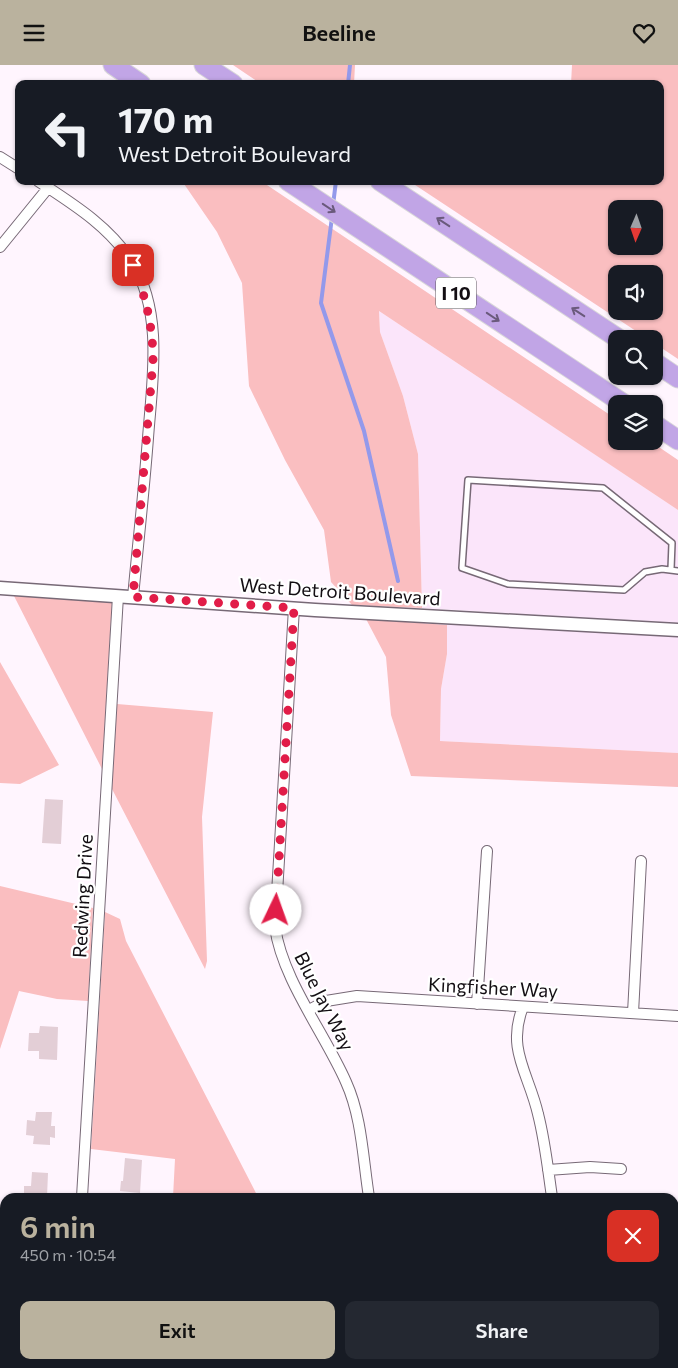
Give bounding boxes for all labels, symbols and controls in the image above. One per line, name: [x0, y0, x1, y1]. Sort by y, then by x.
icon: menu: [20, 19, 48, 47]
text: Beeline: [302, 19, 376, 46]
icon: heart: [630, 19, 658, 47]
text: 170 m: [118, 97, 213, 140]
icon: left: [35, 100, 100, 165]
text: West Detroit Boulevard: [118, 140, 351, 167]
north arrow: [608, 200, 662, 255]
map controls: [608, 200, 663, 450]
one-way arrow: [321, 203, 335, 213]
one-way arrow: [436, 217, 450, 227]
pin: [112, 244, 154, 286]
icon: arrive: [119, 251, 147, 279]
button: sound: [608, 265, 663, 320]
road number: I 10: [436, 277, 476, 309]
one-way arrow: [572, 307, 586, 317]
one-way arrow: [486, 313, 500, 323]
button: search: [608, 330, 663, 385]
button: layers: [608, 395, 663, 450]
street label: West Detroit Boulevard: [239, 573, 441, 609]
street label: Redwing Drive: [67, 834, 97, 958]
position arrow: [249, 883, 301, 935]
street label: Blue Jay Way: [290, 948, 360, 1054]
street label: Kingfisher Way: [428, 972, 559, 1002]
text: 6 min: [20, 1207, 96, 1244]
button: close: [607, 1210, 659, 1262]
text: 450 m · 10:54: [20, 1245, 116, 1264]
button: Exit: [20, 1301, 335, 1359]
button: Share: [345, 1301, 659, 1359]

